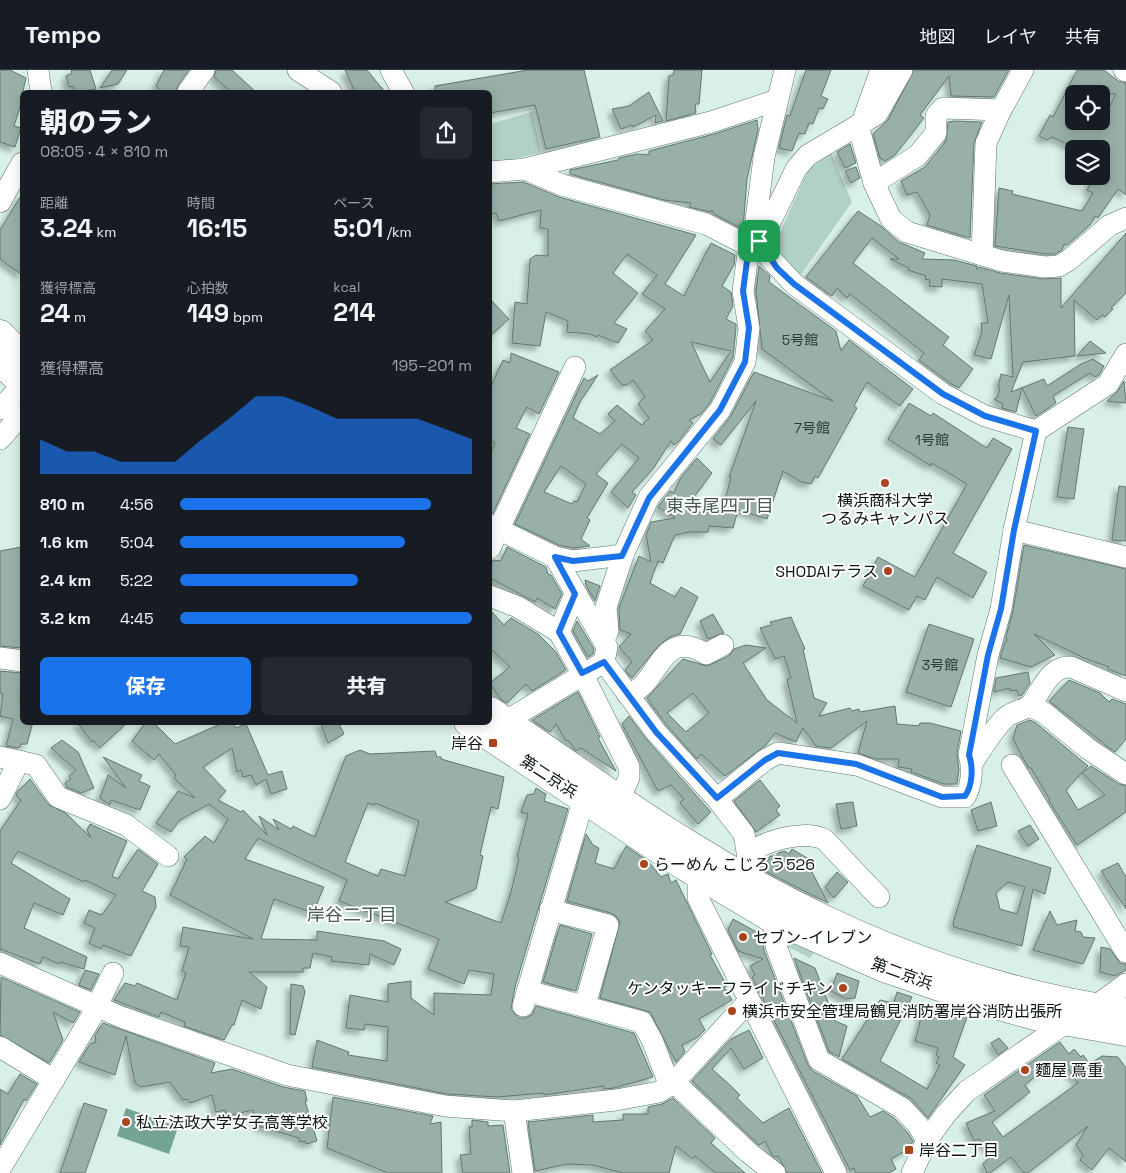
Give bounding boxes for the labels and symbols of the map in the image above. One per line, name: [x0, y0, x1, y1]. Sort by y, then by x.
pin: [738, 220, 780, 262]
house number: 5号館: [782, 331, 818, 349]
house number: 7号館: [794, 419, 830, 437]
house number: 1号館: [915, 431, 949, 449]
marker: 横浜商科大学 つるみキャンパス: [879, 477, 891, 489]
place label: 横浜商科大学 つるみキャンパス: [821, 490, 949, 529]
district label: 東寺尾四丁目: [666, 494, 774, 517]
place label: SHODAIテラス: [775, 561, 878, 582]
marker: SHODAIテラス: [882, 565, 894, 577]
house number: 3号館: [922, 656, 958, 674]
place label: 岸谷: [451, 733, 483, 754]
marker: 岸谷: [487, 737, 499, 749]
street label: 第二京浜: [516, 750, 581, 803]
place label: らーめん こじろう526: [654, 854, 815, 875]
marker: らーめん こじろう526: [638, 858, 650, 870]
district label: 岸谷二丁目: [307, 903, 397, 926]
place label: セブン-イレブン: [753, 927, 872, 948]
marker: セブン-イレブン: [737, 931, 749, 943]
street label: 第二京浜: [868, 953, 935, 994]
place label: ケンタッキーフライドチキン: [627, 978, 833, 999]
marker: ケンタッキーフライドチキン: [837, 982, 849, 994]
place label: 横浜市安全管理局鶴見消防署岸谷消防出張所: [742, 1001, 1062, 1022]
marker: 横浜市安全管理局鶴見消防署岸谷消防出張所: [726, 1005, 738, 1017]
place label: 麵屋 蔦重: [1035, 1060, 1103, 1081]
marker: 麵屋 蔦重: [1019, 1064, 1031, 1076]
place label: 私立法政大学女子高等学校: [136, 1112, 328, 1133]
marker: 私立法政大学女子高等学校: [120, 1116, 132, 1128]
place label: 岸谷二丁目: [919, 1140, 999, 1161]
marker: 岸谷二丁目: [903, 1144, 915, 1156]

